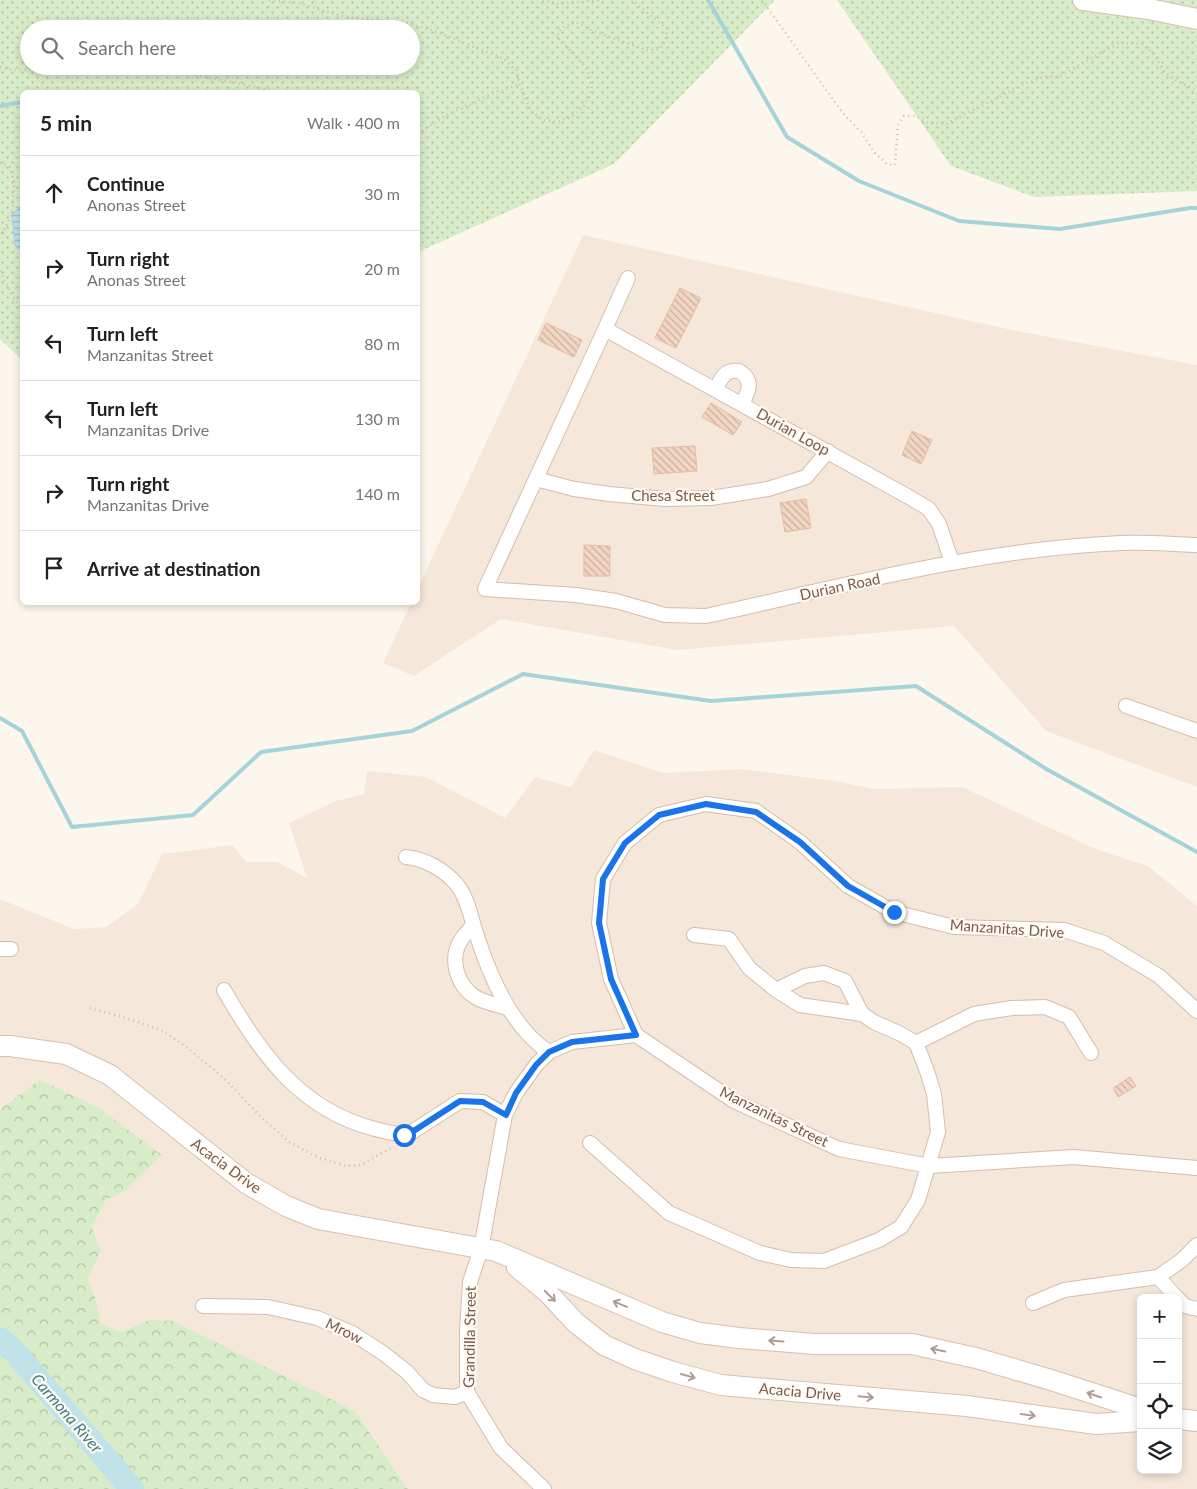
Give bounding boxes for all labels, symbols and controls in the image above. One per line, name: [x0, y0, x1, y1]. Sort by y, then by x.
search box: [20, 20, 420, 75]
icon: search: [38, 34, 66, 62]
text: Search here: [78, 36, 176, 59]
text: 5 min: [40, 110, 92, 135]
text: Walk · 400 m: [307, 113, 400, 132]
text: Continue: [87, 172, 165, 195]
icon: ahead: [40, 179, 68, 207]
text: 30 m: [364, 184, 400, 203]
text: Anonas Street: [87, 195, 186, 214]
text: Turn right: [87, 247, 169, 270]
icon: right: [40, 254, 68, 282]
text: 20 m: [364, 259, 400, 278]
text: Anonas Street: [87, 270, 186, 289]
text: Turn left: [87, 322, 158, 345]
icon: left: [40, 329, 68, 357]
text: 80 m: [364, 334, 400, 353]
text: Manzanitas Street: [87, 345, 213, 364]
text: Turn left: [87, 397, 158, 420]
icon: left: [40, 404, 68, 432]
street label: Durian Loop: [754, 404, 833, 459]
text: 130 m: [355, 409, 400, 428]
text: Manzanitas Drive: [87, 420, 209, 439]
text: Turn right: [87, 472, 169, 495]
icon: right: [40, 479, 68, 507]
text: 140 m: [355, 484, 400, 503]
street label: Chesa Street: [631, 486, 715, 504]
text: Manzanitas Drive: [87, 495, 209, 514]
icon: arrive: [40, 554, 68, 582]
text: Arrive at destination: [87, 557, 260, 580]
street label: Durian Road: [798, 569, 882, 603]
route end: [883, 901, 906, 924]
street label: Manzanitas Drive: [949, 915, 1065, 941]
street label: Manzanitas Street: [717, 1082, 832, 1150]
route start: [393, 1124, 416, 1147]
street label: Acacia Drive: [188, 1134, 265, 1197]
street label: Grandilla Street: [459, 1285, 479, 1388]
one-way arrow: [544, 1290, 556, 1302]
map controls: [1137, 1294, 1182, 1474]
button: +: [1137, 1294, 1182, 1339]
one-way arrow: [613, 1299, 628, 1308]
street label: Mrow: [323, 1313, 366, 1347]
one-way arrow: [769, 1336, 785, 1346]
button: −: [1137, 1339, 1182, 1384]
one-way arrow: [931, 1344, 947, 1354]
water label: Carmona River: [28, 1369, 107, 1456]
one-way arrow: [679, 1372, 695, 1382]
street label: Acacia Drive: [758, 1378, 842, 1404]
button: locate: [1137, 1384, 1182, 1429]
one-way arrow: [1086, 1389, 1102, 1399]
one-way arrow: [858, 1393, 874, 1402]
one-way arrow: [1019, 1410, 1035, 1420]
button: layers: [1137, 1429, 1182, 1474]

